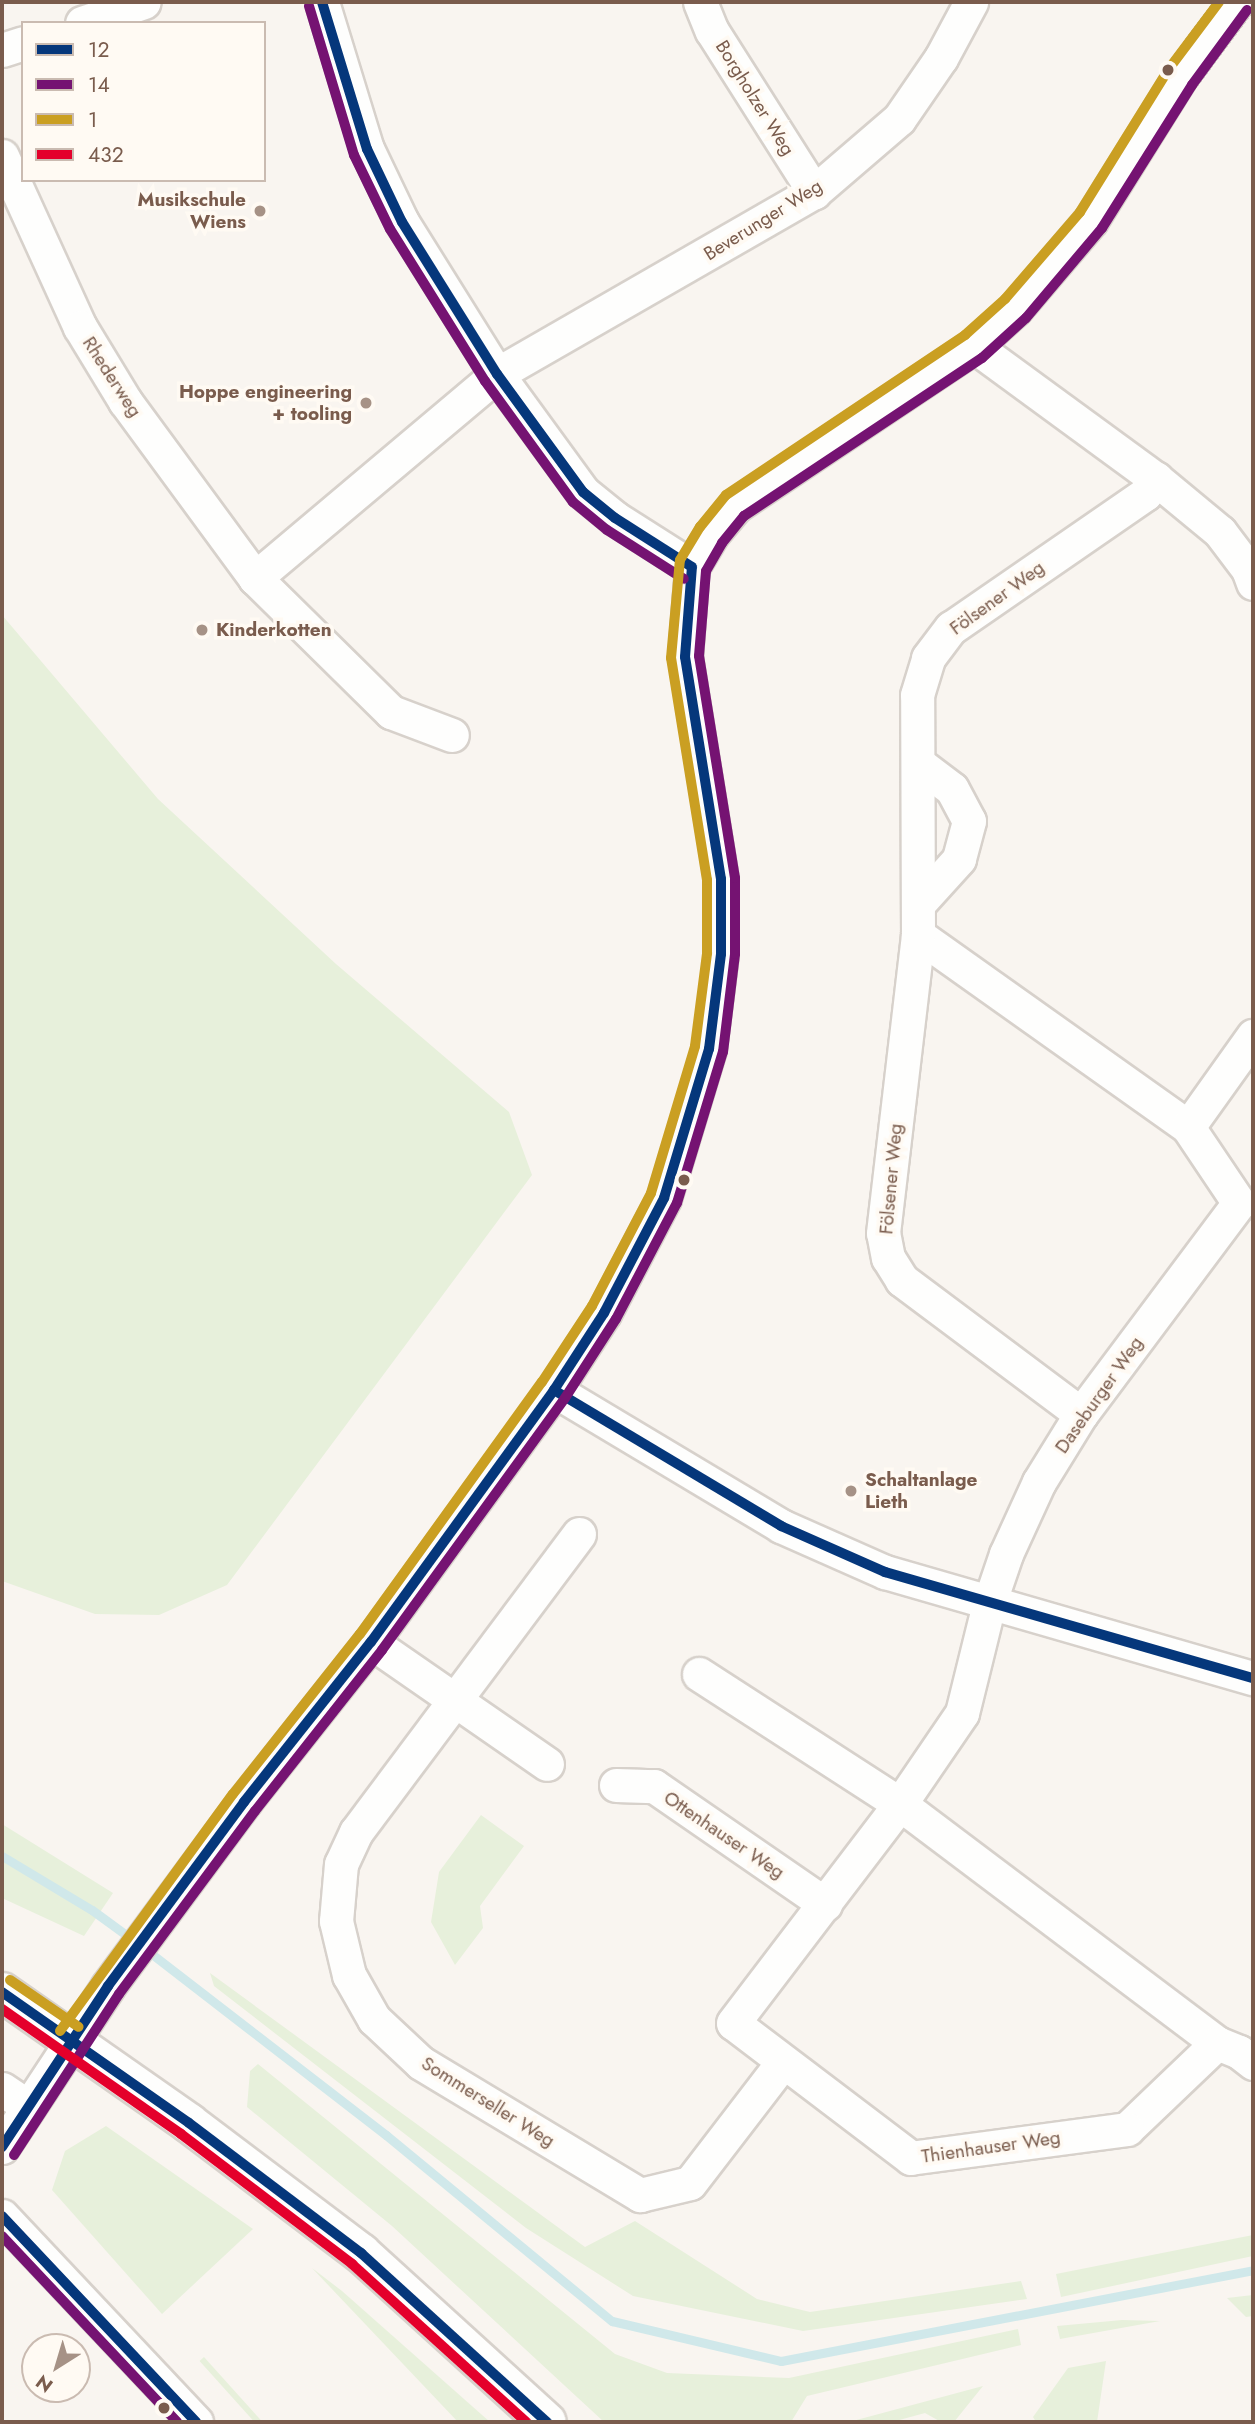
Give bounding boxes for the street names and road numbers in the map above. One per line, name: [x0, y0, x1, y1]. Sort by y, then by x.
street label: Borgholzer Weg: [711, 36, 799, 160]
street label: Beverunger Weg: [700, 175, 826, 265]
street label: Rhederweg: [78, 332, 146, 422]
street label: Fölsener Weg: [945, 556, 1049, 640]
street label: Fölsener Weg: [875, 1123, 907, 1235]
street label: Daseburger Weg: [1050, 1332, 1148, 1458]
street label: Ottenhauser Weg: [659, 1786, 789, 1884]
street label: Sommerseller Weg: [417, 2052, 559, 2152]
street label: Thienhauser Weg: [920, 2126, 1062, 2168]

